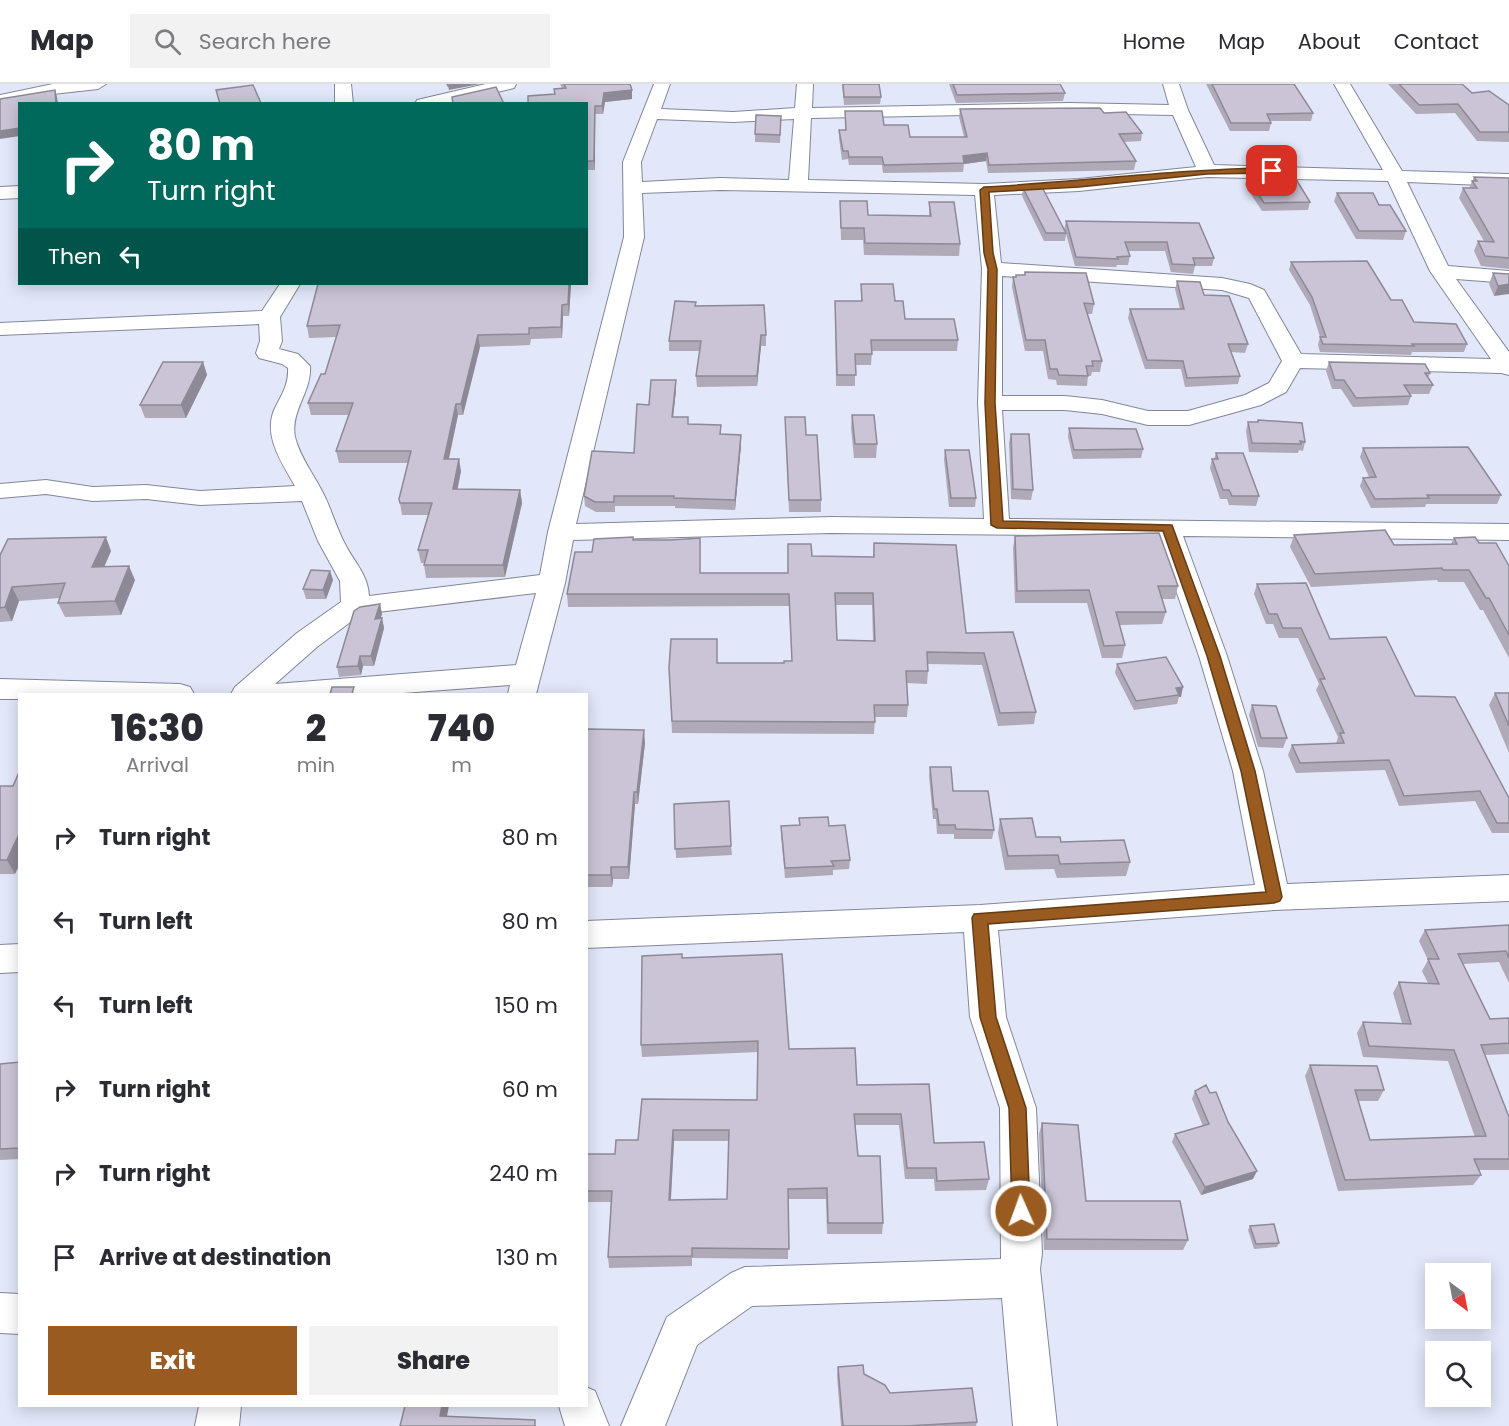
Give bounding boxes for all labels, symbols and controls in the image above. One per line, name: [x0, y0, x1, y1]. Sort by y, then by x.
search box: [130, 14, 550, 68]
text: Map: [30, 21, 94, 60]
icon: search: [151, 25, 184, 58]
text: Search here: [199, 26, 331, 57]
text: Home: [1123, 27, 1185, 56]
text: Map: [1218, 27, 1265, 56]
text: About: [1298, 27, 1361, 56]
text: Contact: [1394, 27, 1479, 56]
text: 80 m: [147, 116, 255, 175]
icon: right: [48, 126, 126, 204]
pin: [1246, 145, 1297, 196]
icon: arrive: [1255, 154, 1288, 187]
text: Turn right: [147, 172, 276, 209]
icon: left: [114, 240, 147, 273]
text: Then: [48, 241, 102, 272]
text: 16:30: [111, 703, 204, 754]
text: 2: [306, 703, 326, 754]
text: 740: [428, 703, 495, 754]
text: Arrival: [126, 751, 189, 779]
text: min: [297, 751, 335, 779]
text: m: [451, 751, 472, 779]
icon: right: [48, 821, 81, 854]
text: Turn right: [99, 822, 210, 853]
text: 80 m: [502, 822, 558, 853]
icon: left: [48, 905, 81, 938]
text: Turn left: [99, 906, 193, 937]
text: 80 m: [502, 906, 558, 937]
icon: left: [48, 989, 81, 1022]
text: Turn left: [99, 990, 193, 1021]
text: 150 m: [495, 990, 558, 1021]
icon: right: [48, 1073, 81, 1106]
text: Turn right: [99, 1074, 210, 1105]
text: 60 m: [502, 1074, 558, 1105]
icon: right: [48, 1157, 81, 1190]
text: Turn right: [99, 1158, 210, 1189]
text: 240 m: [489, 1158, 558, 1189]
position arrow: [989, 1179, 1053, 1243]
icon: arrive: [48, 1241, 81, 1274]
text: Arrive at destination: [99, 1242, 331, 1273]
text: 130 m: [496, 1242, 558, 1273]
north arrow: [1425, 1263, 1491, 1329]
map controls: [1425, 1263, 1491, 1407]
button: Exit: [48, 1326, 297, 1395]
button: Share: [309, 1326, 558, 1395]
button: search: [1425, 1341, 1491, 1407]

